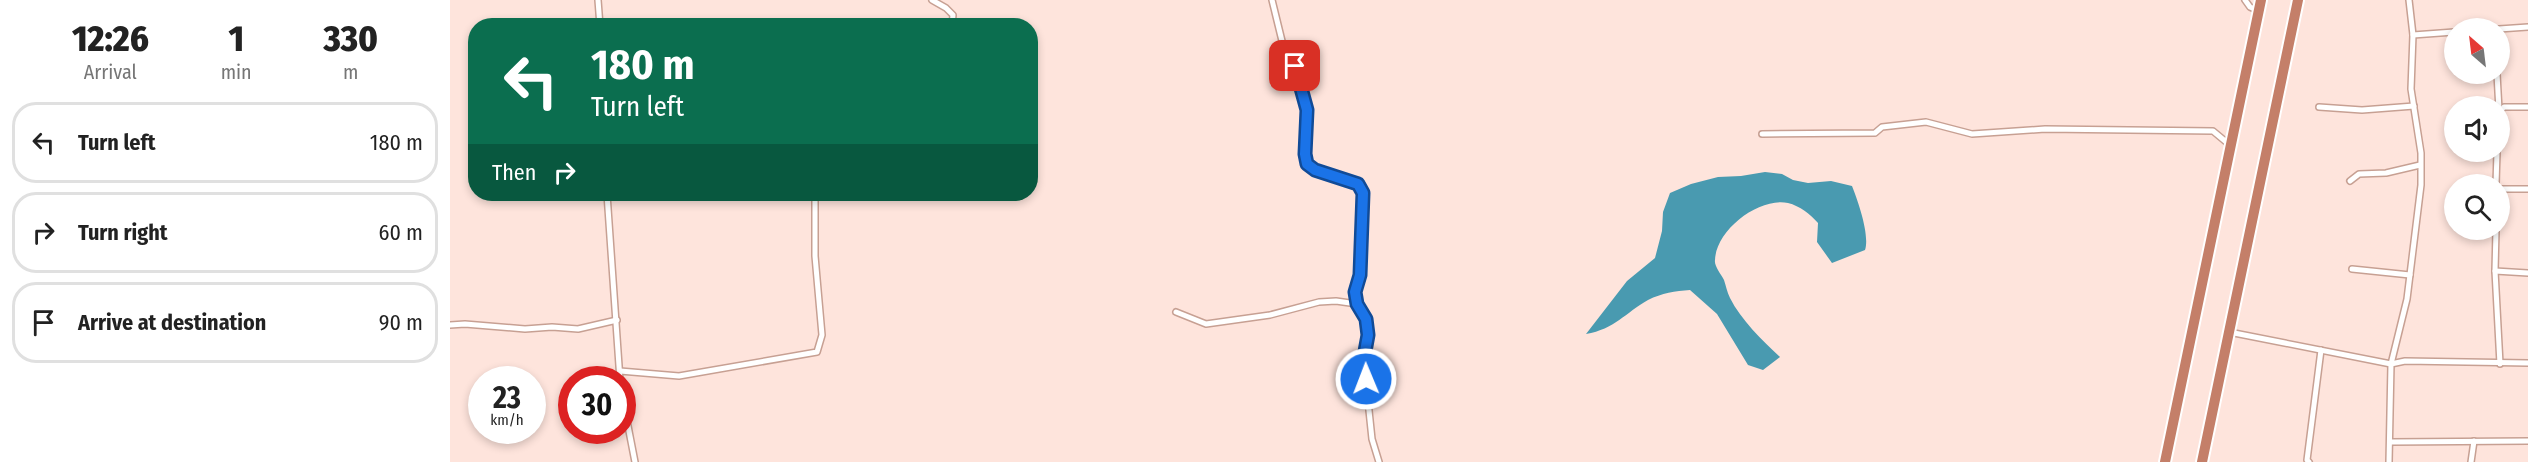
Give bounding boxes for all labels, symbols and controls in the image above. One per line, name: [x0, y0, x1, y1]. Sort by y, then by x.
text: 12:26: [72, 17, 149, 61]
text: 1: [228, 17, 244, 61]
text: 330: [324, 17, 378, 61]
north arrow: [2444, 18, 2510, 84]
map controls: [2444, 18, 2510, 240]
text: 180 m: [591, 40, 695, 90]
pin: [1269, 40, 1320, 91]
icon: left: [492, 42, 570, 120]
icon: arrive: [1278, 49, 1311, 82]
text: Arrival: [84, 60, 137, 84]
text: min: [221, 60, 252, 84]
text: m: [343, 60, 359, 84]
text: Turn left: [591, 91, 684, 123]
button: sound: [2444, 96, 2510, 162]
icon: left: [27, 126, 60, 159]
text: Turn left: [78, 129, 156, 156]
text: 180 m: [370, 129, 423, 156]
icon: right: [548, 156, 581, 189]
text: Then: [492, 159, 536, 186]
button: search: [2444, 174, 2510, 240]
icon: right: [27, 216, 60, 249]
text: Turn right: [78, 219, 167, 246]
text: 60 m: [379, 219, 423, 246]
icon: arrive: [27, 306, 60, 339]
text: Arrive at destination: [78, 309, 266, 336]
text: 90 m: [379, 309, 423, 336]
position arrow: [1334, 347, 1398, 411]
speed limit sign: 30: [558, 366, 636, 444]
text: 23: [493, 380, 521, 416]
text: km/h: [490, 411, 524, 429]

